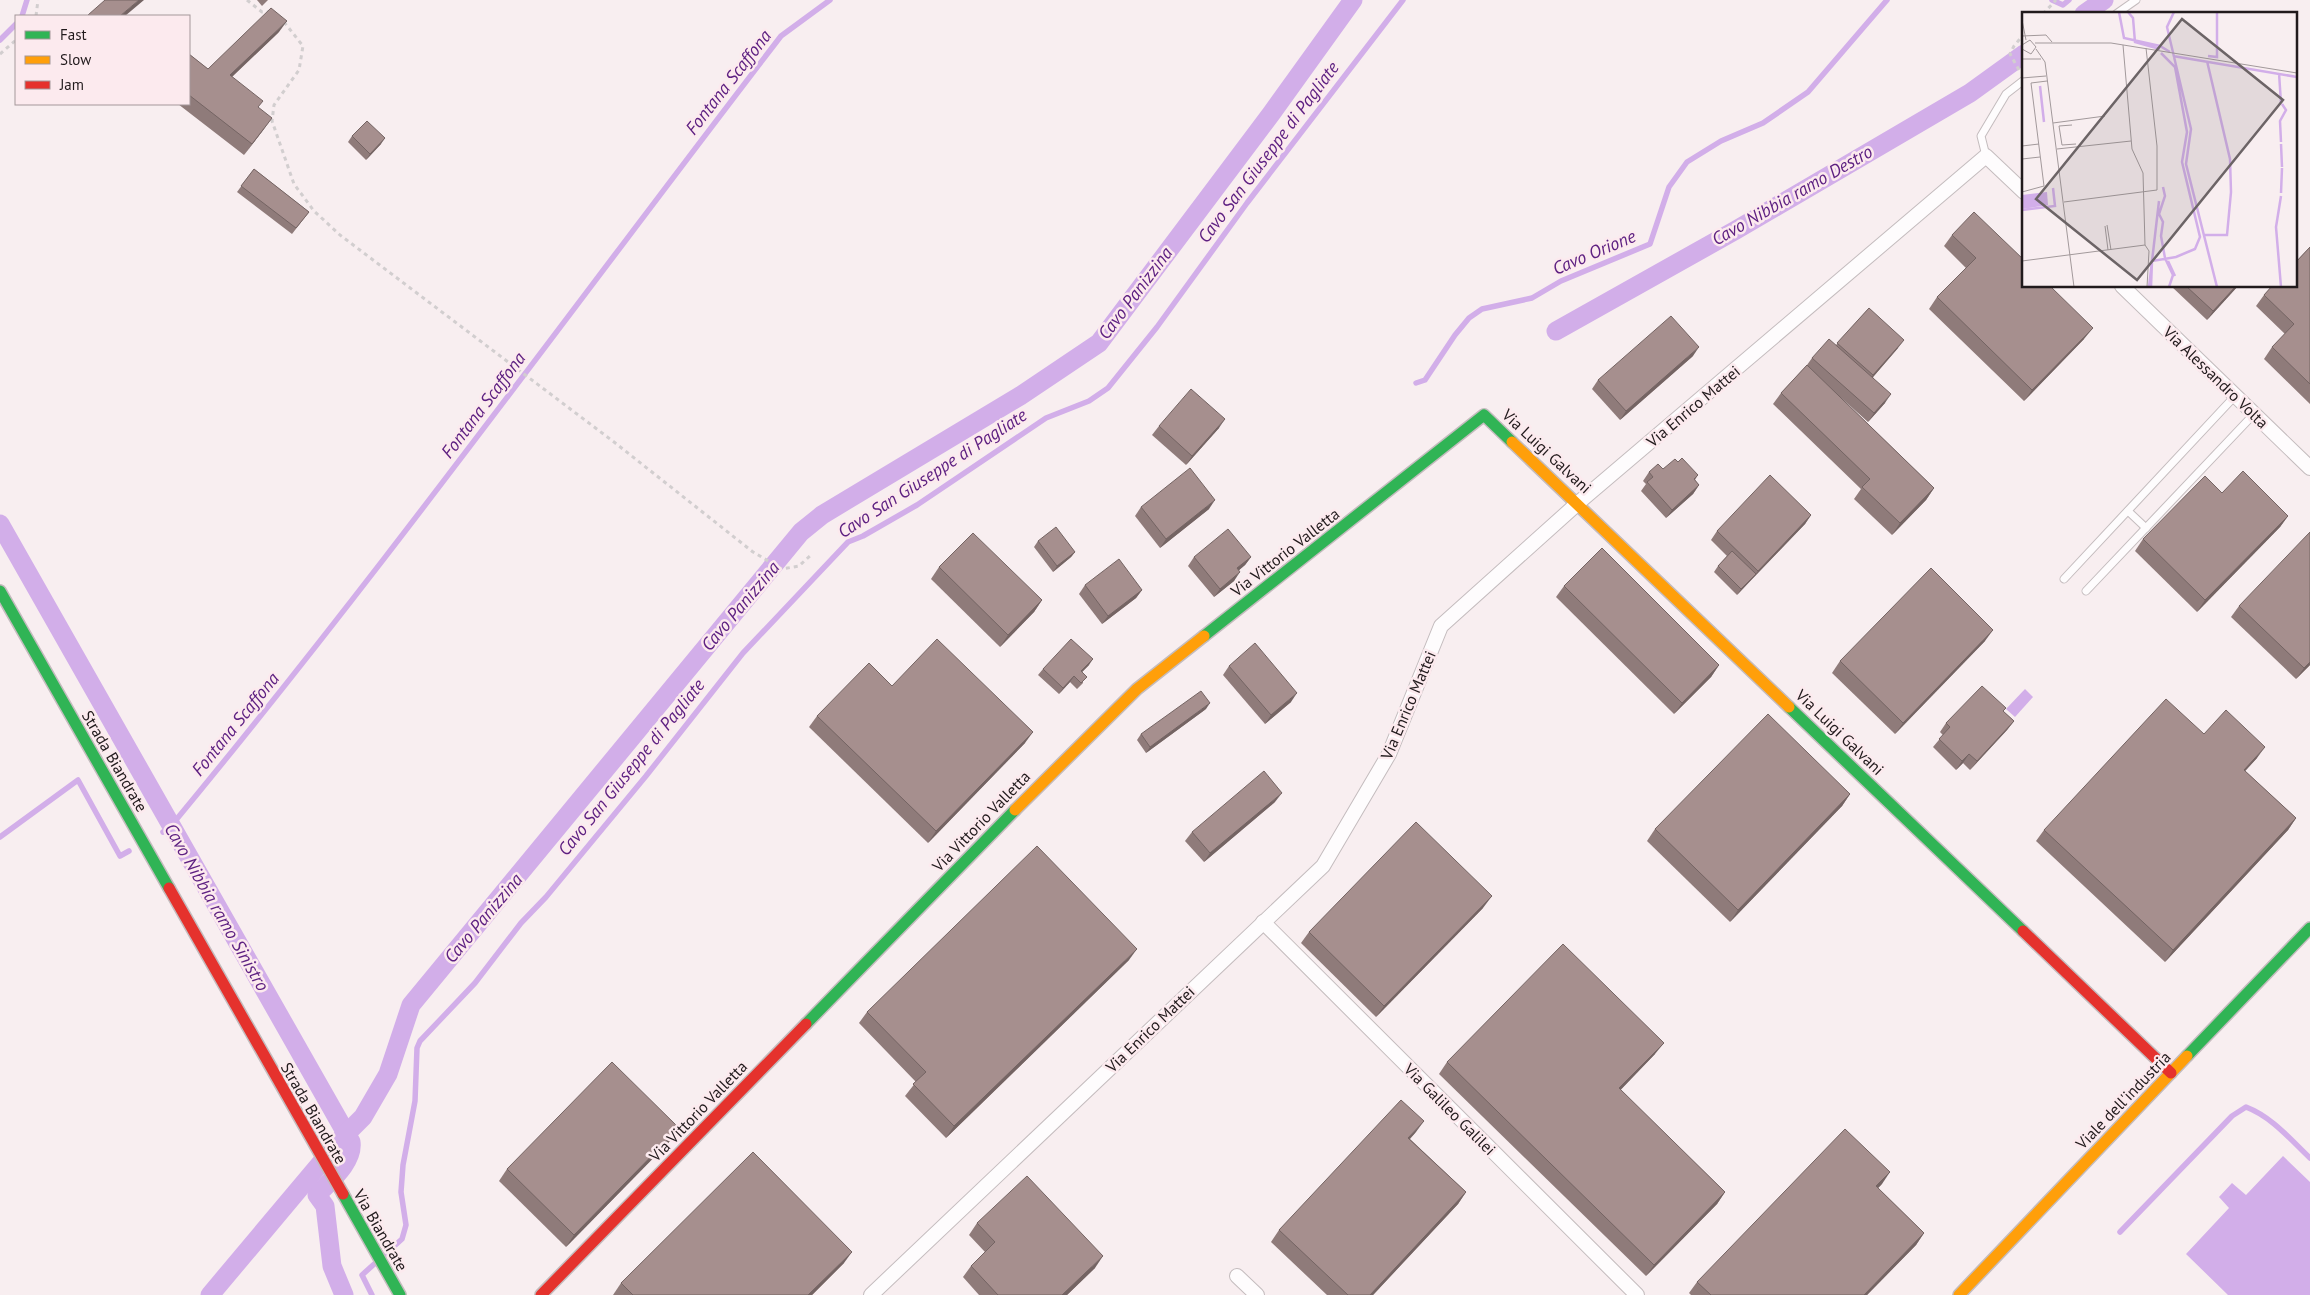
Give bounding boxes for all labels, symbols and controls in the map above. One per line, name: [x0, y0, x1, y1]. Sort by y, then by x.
inset map: [2022, 12, 2298, 288]
legend: [15, 15, 190, 105]
text: Fast: [60, 25, 87, 44]
water label: Fontana Scaffona: [680, 25, 776, 139]
text: Slow: [60, 50, 91, 69]
water label: Cavo San Giuseppe di Pagliate: [1192, 56, 1344, 247]
text: Jam: [59, 75, 84, 94]
water label: Cavo Nibbia ramo Destro: [1707, 140, 1877, 250]
water label: Cavo Orione: [1549, 224, 1640, 280]
water label: Cavo Panizzina: [1093, 242, 1177, 344]
street label: Via Alessandro Volta: [2158, 321, 2273, 432]
water label: Fontana Scaffona: [436, 347, 530, 462]
street label: Via Enrico Mattei: [1641, 361, 1744, 452]
water label: Cavo San Giuseppe di Pagliate: [833, 403, 1031, 543]
street label: Via Luigi Galvani: [1498, 404, 1596, 497]
street label: Via Vittorio Valletta: [1226, 503, 1343, 601]
water label: Cavo Panizzina: [696, 556, 784, 656]
street label: Via Enrico Mattei: [1376, 648, 1440, 763]
water label: Fontana Scaffona: [186, 667, 284, 780]
water label: Cavo San Giuseppe di Pagliate: [553, 673, 710, 860]
street label: Via Luigi Galvani: [1791, 684, 1888, 779]
street label: Strada Biandrate: [78, 707, 152, 815]
street label: Via Vittorio Valletta: [927, 766, 1034, 876]
water label: Cavo Nibbia ramo Sinistro: [159, 819, 275, 995]
water label: Cavo Panizzina: [439, 868, 527, 968]
street label: Via Enrico Mattei: [1101, 982, 1199, 1077]
street label: Viale dell'industria: [2071, 1047, 2175, 1154]
street label: Via Vittorio Valletta: [644, 1056, 751, 1166]
street label: Via Galileo Galilei: [1399, 1058, 1500, 1159]
street label: Strada Biandrate: [277, 1059, 351, 1167]
street label: Via Biandrate: [349, 1185, 412, 1275]

